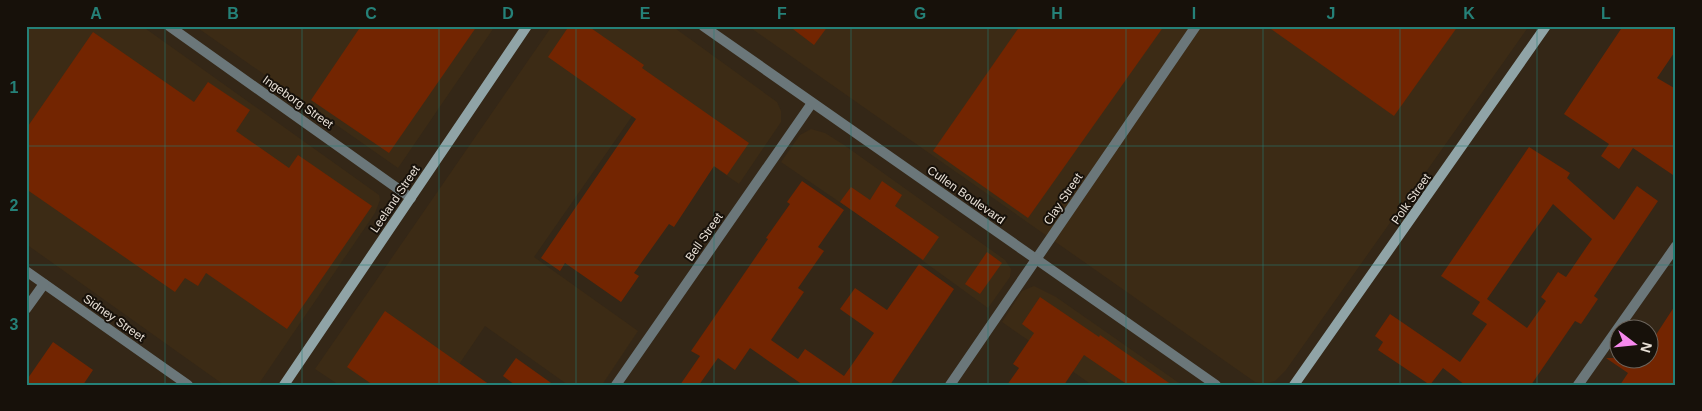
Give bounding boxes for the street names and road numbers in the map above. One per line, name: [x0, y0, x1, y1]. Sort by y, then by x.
street label: Ingeborg Street: [260, 73, 336, 132]
street label: Leeland Street: [367, 162, 423, 235]
street label: Cullen Boulevard: [925, 163, 1007, 227]
street label: Clay Street: [1041, 170, 1086, 228]
street label: Polk Street: [1388, 170, 1434, 227]
street label: Bell Street: [682, 210, 726, 264]
street label: Sidney Street: [80, 292, 148, 345]

